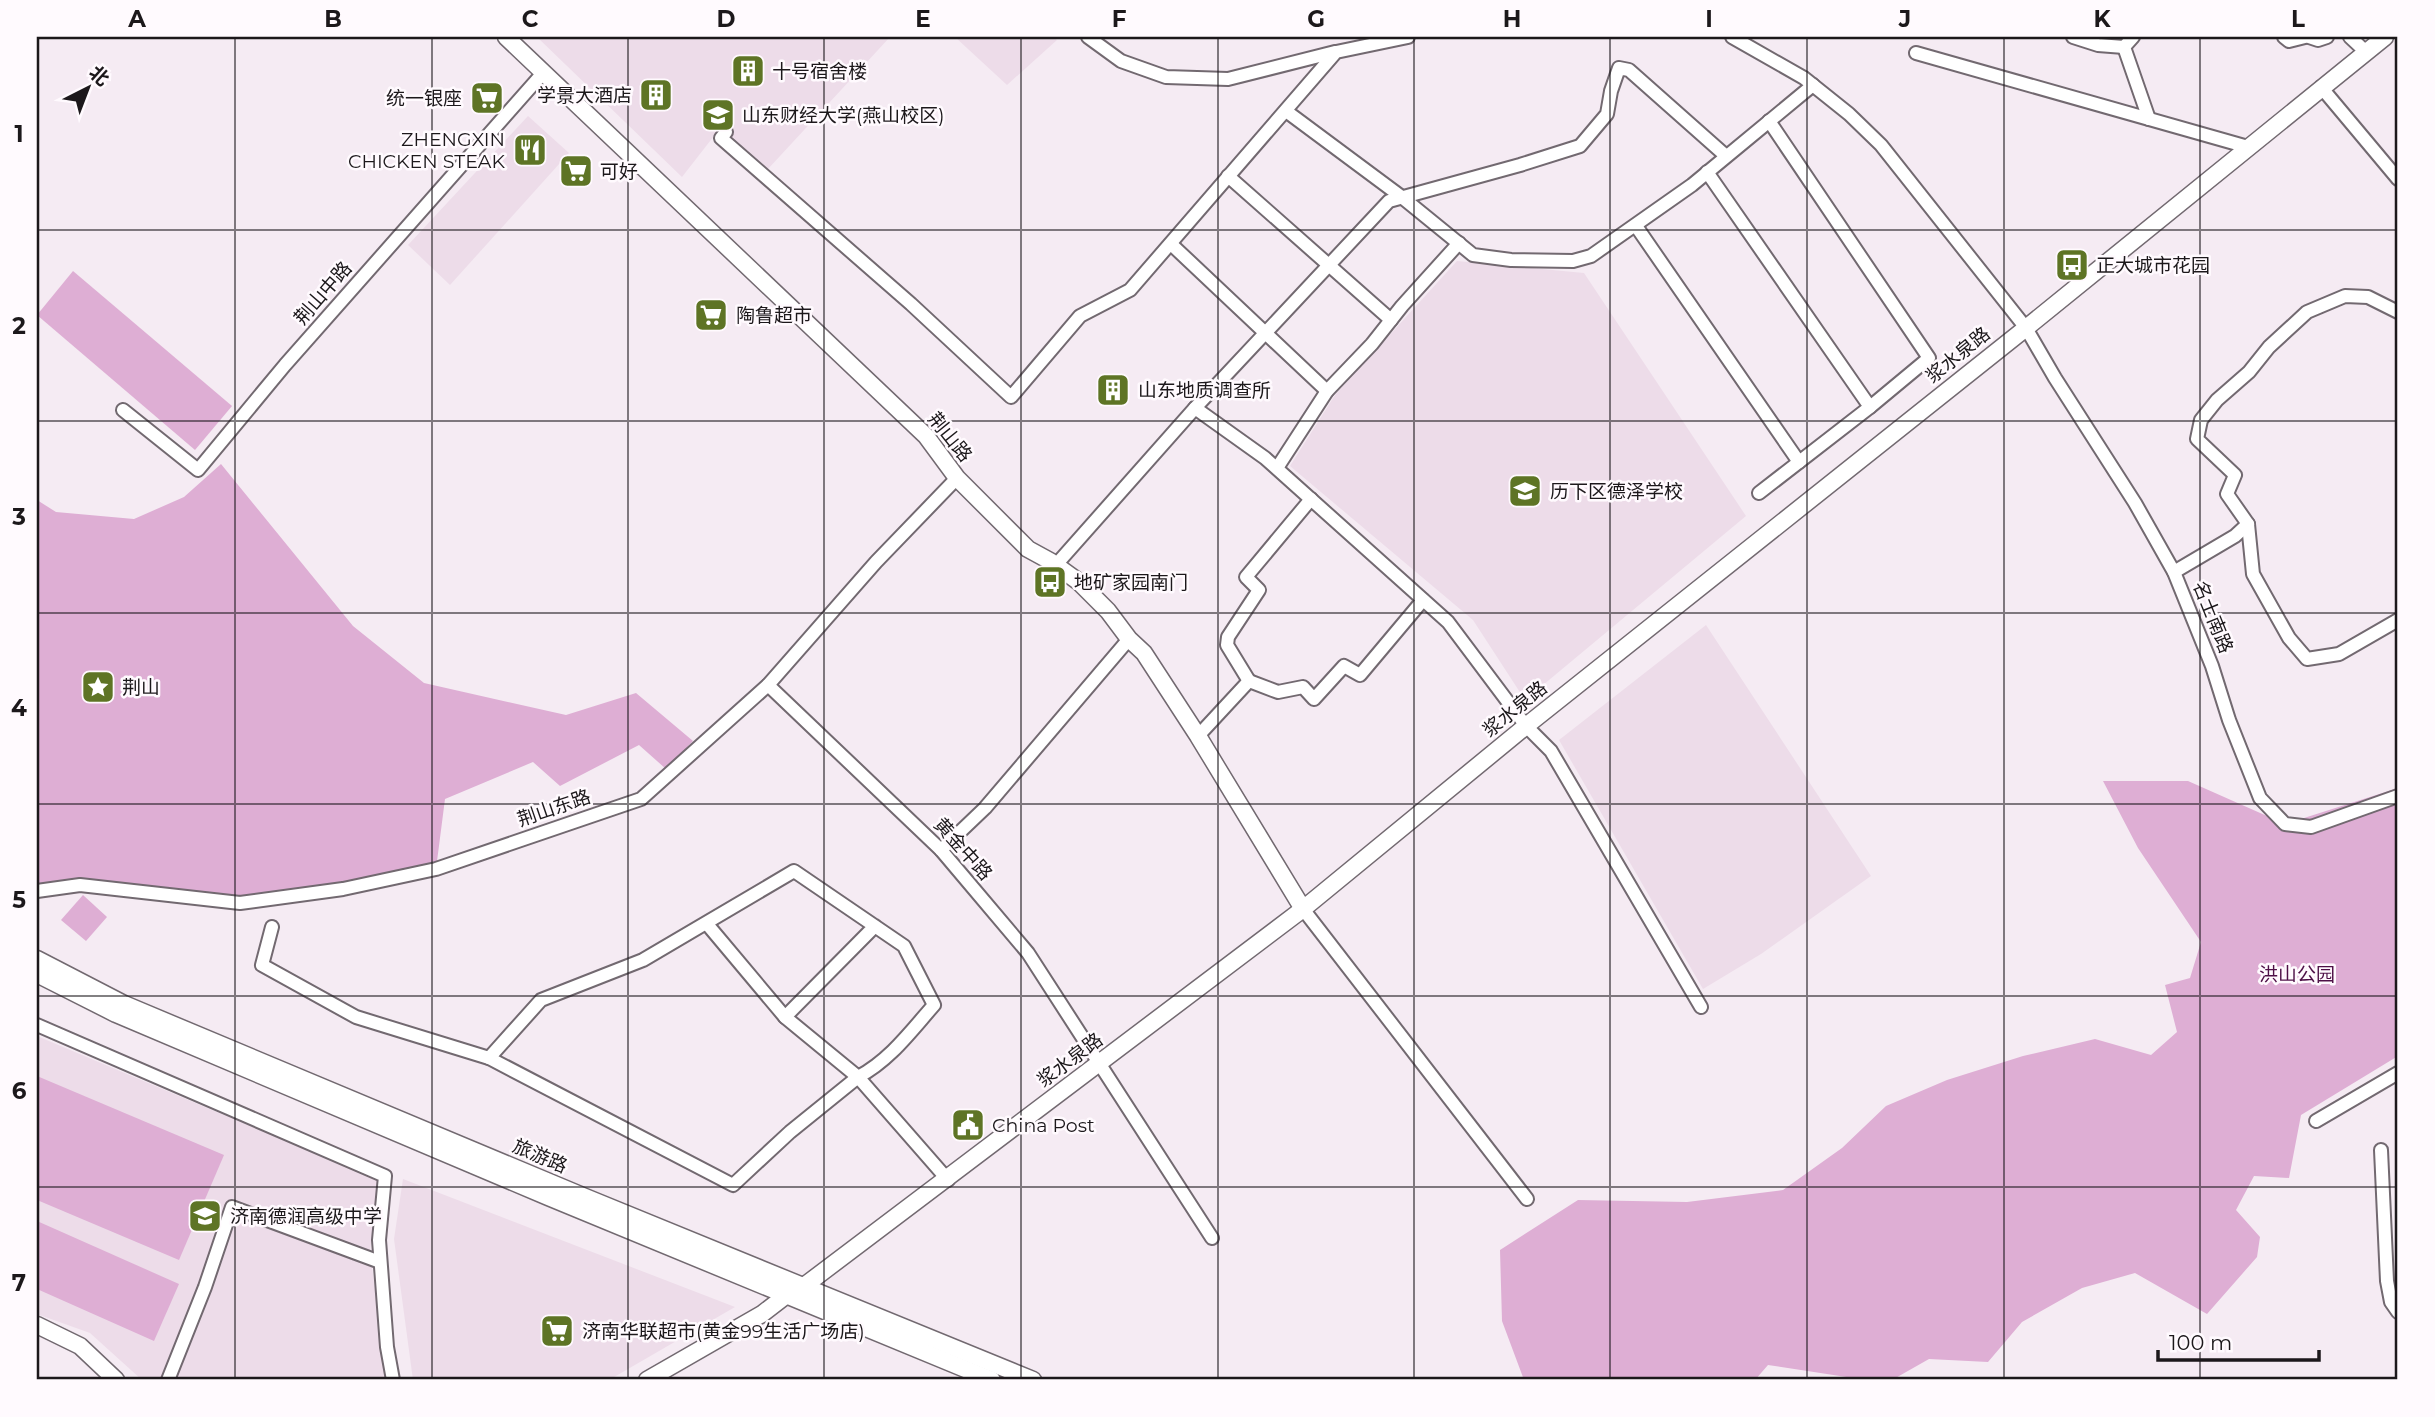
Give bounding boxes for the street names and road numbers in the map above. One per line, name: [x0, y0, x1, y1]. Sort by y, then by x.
street label: 荆山中路: [289, 257, 357, 329]
street label: 浆水泉路: [1921, 322, 1995, 388]
street label: 荆山路: [923, 408, 977, 466]
street label: 名士南路: [2188, 577, 2238, 657]
street label: 浆水泉路: [1478, 676, 1552, 742]
street label: 荆山东路: [514, 785, 594, 831]
street label: 黄金中路: [929, 813, 997, 885]
street label: 浆水泉路: [1033, 1028, 1107, 1092]
street label: 旅游路: [509, 1134, 571, 1178]

